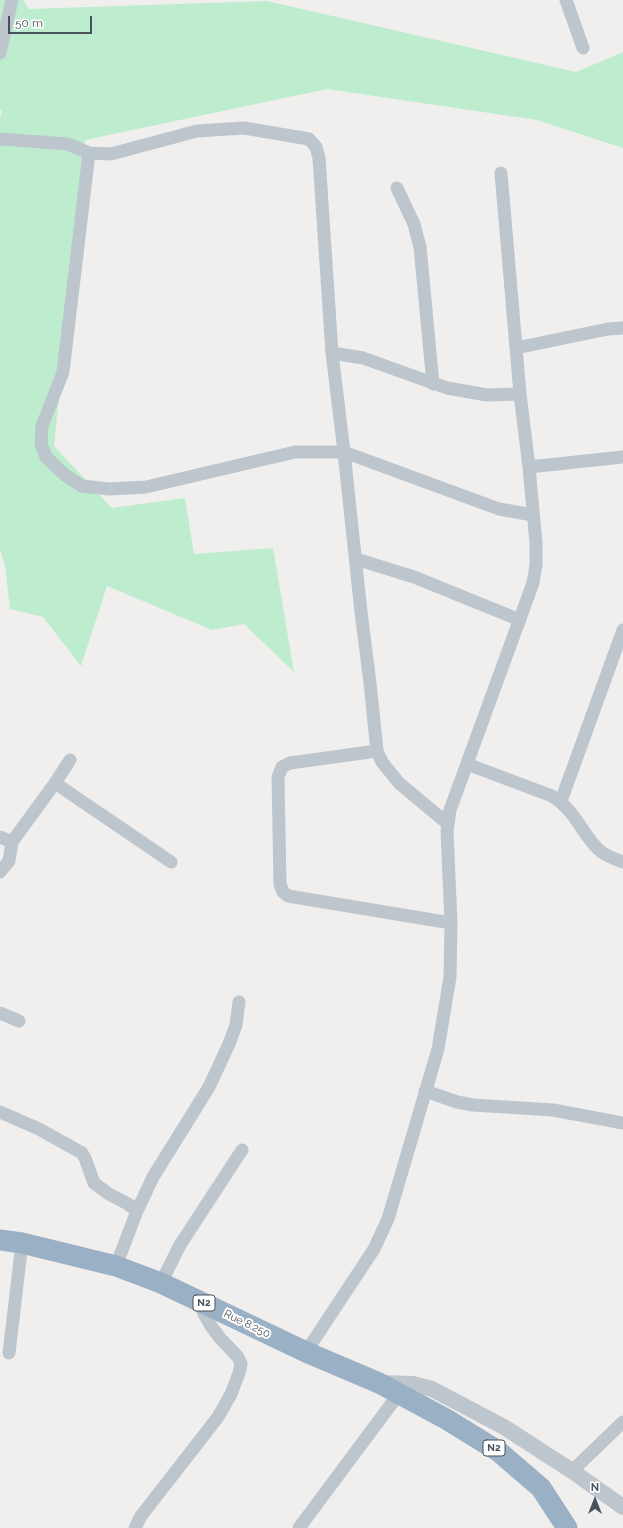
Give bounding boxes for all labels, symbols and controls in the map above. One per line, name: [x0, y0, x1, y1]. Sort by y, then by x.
scale bar: [10, 8, 94, 34]
text: 50 m: [15, 16, 43, 30]
road number: N2: [193, 1295, 215, 1311]
street label: Rue 8.250: [222, 1307, 272, 1341]
road number: N2: [483, 1440, 505, 1456]
north arrow: [575, 1480, 615, 1520]
text: N: [591, 1481, 599, 1494]

